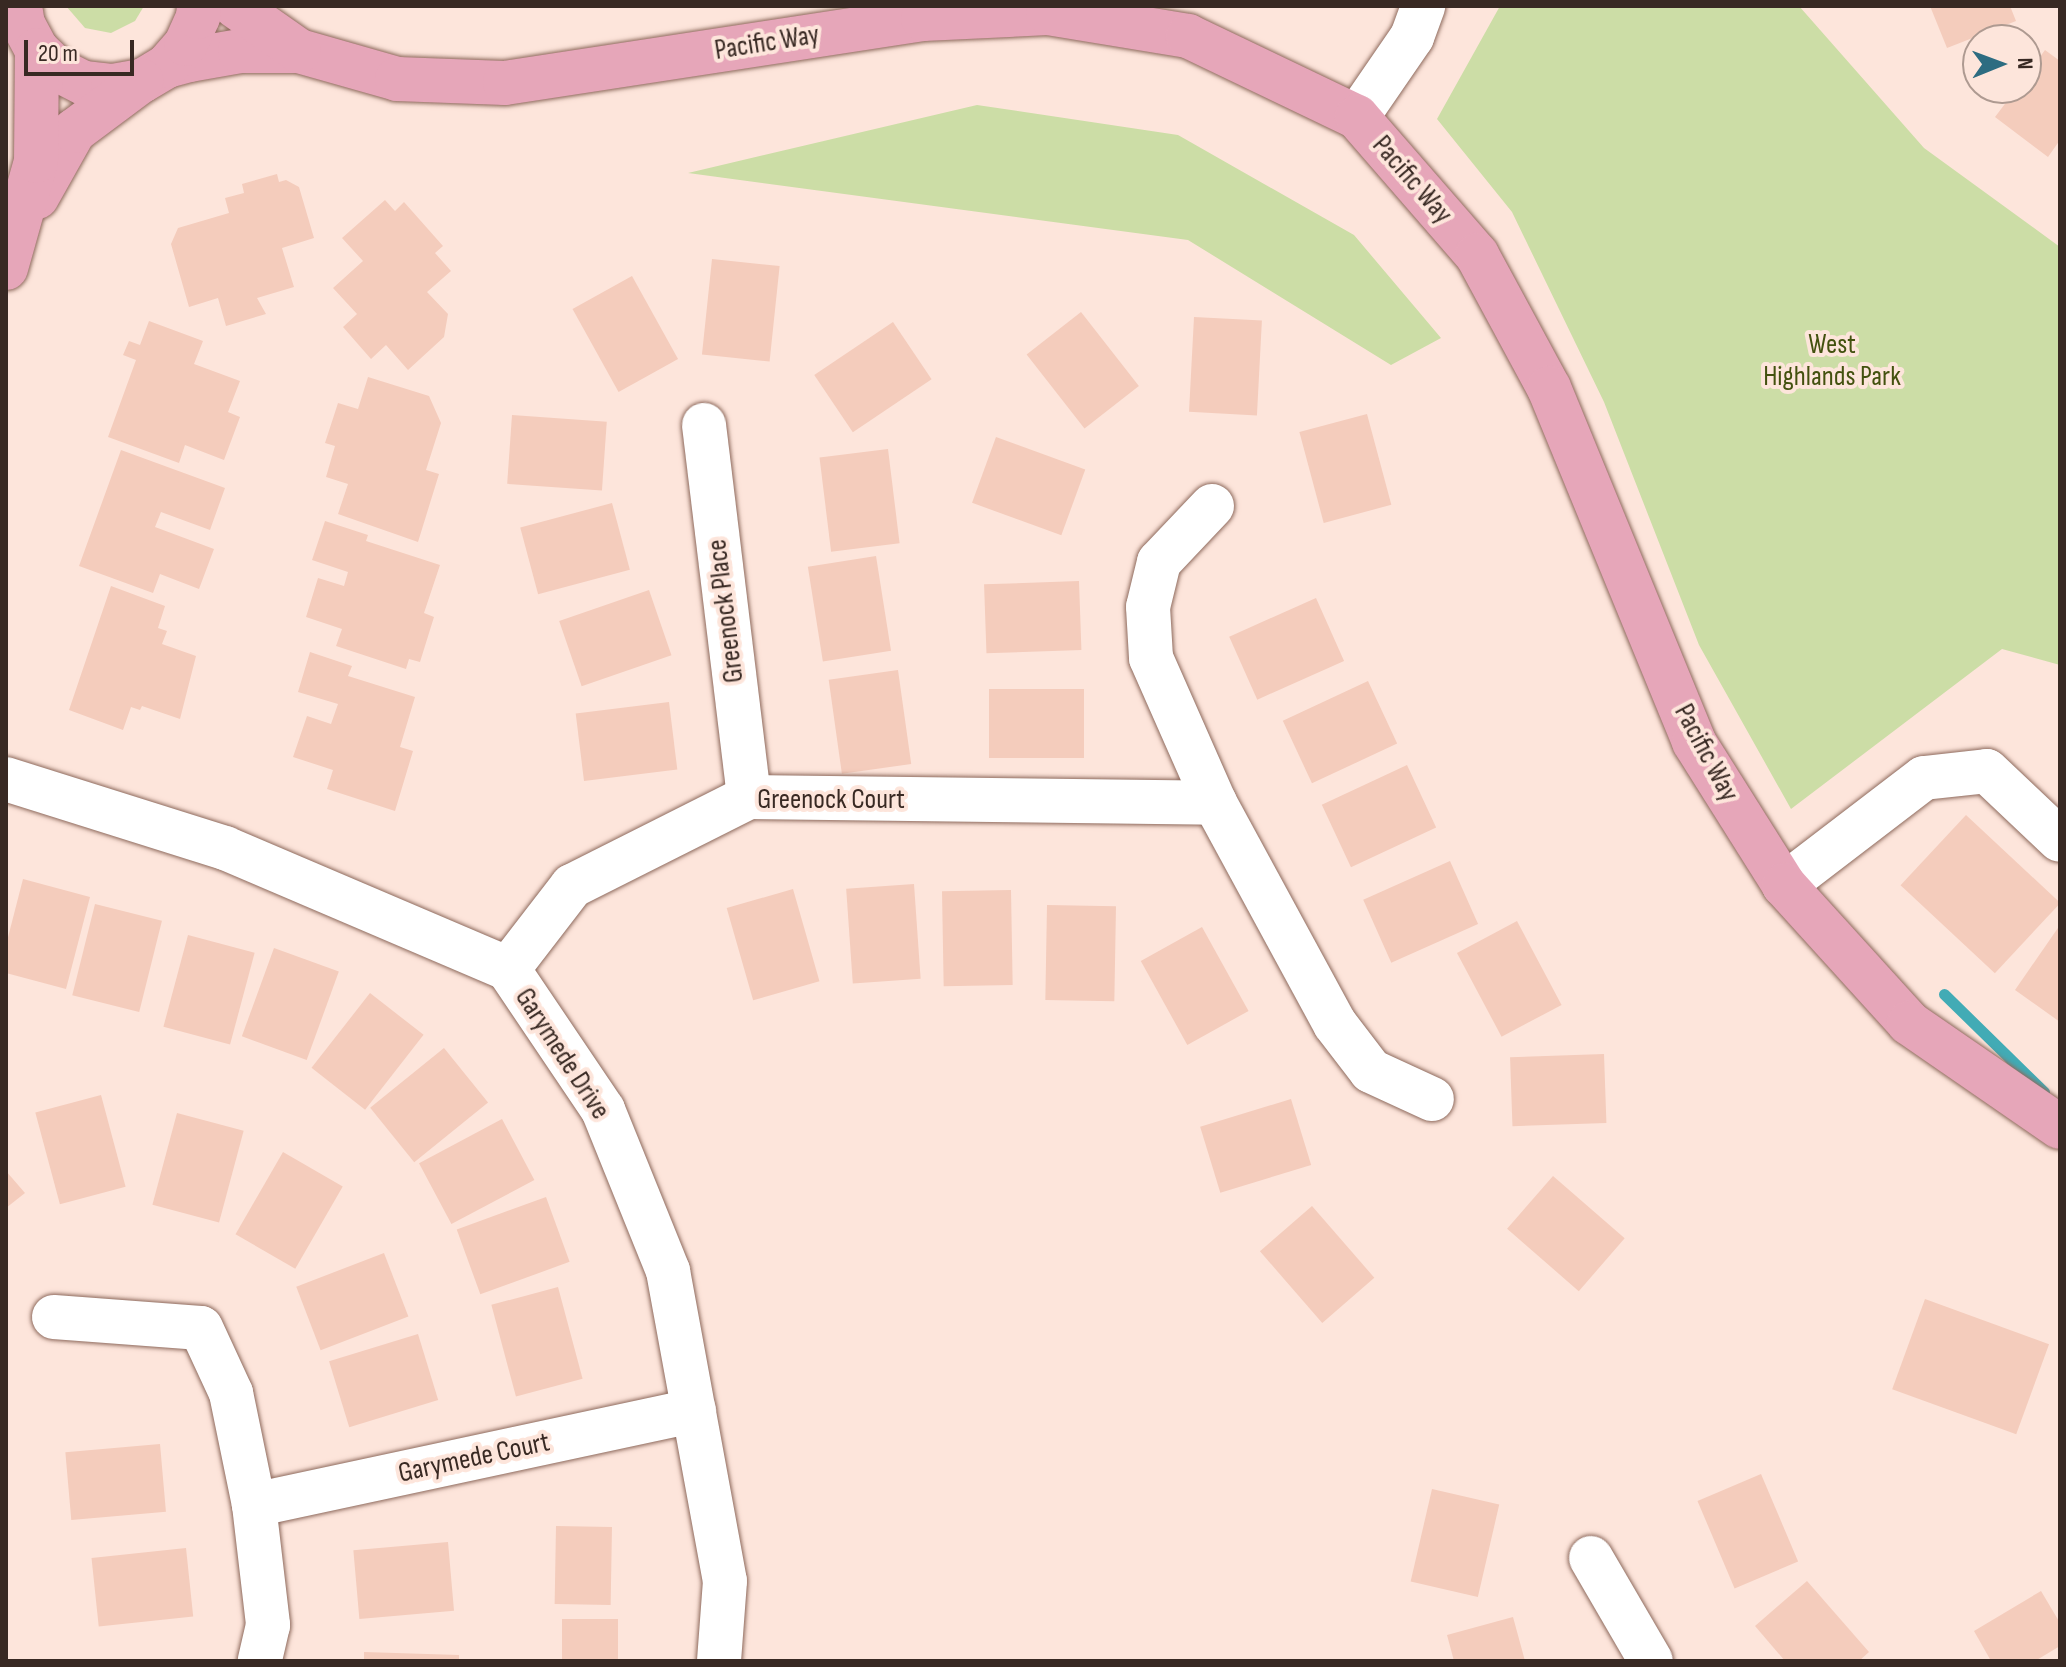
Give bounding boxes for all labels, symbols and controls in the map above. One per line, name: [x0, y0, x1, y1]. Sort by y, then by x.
street label: Pacific Way: [712, 18, 822, 68]
scale bar: [28, 24, 138, 74]
north arrow: [1962, 24, 2042, 104]
text: 20 m: [38, 39, 78, 68]
text: N: [2011, 57, 2038, 70]
street label: Pacific Way: [1365, 129, 1459, 231]
park label: West Highlands Park: [1763, 328, 1901, 394]
street label: Greenock Place: [701, 537, 751, 685]
street label: Pacific Way: [1666, 699, 1746, 807]
street label: Greenock Court: [757, 783, 905, 817]
street label: Garymede Drive: [507, 982, 617, 1126]
street label: Garymede Court: [395, 1426, 553, 1490]

